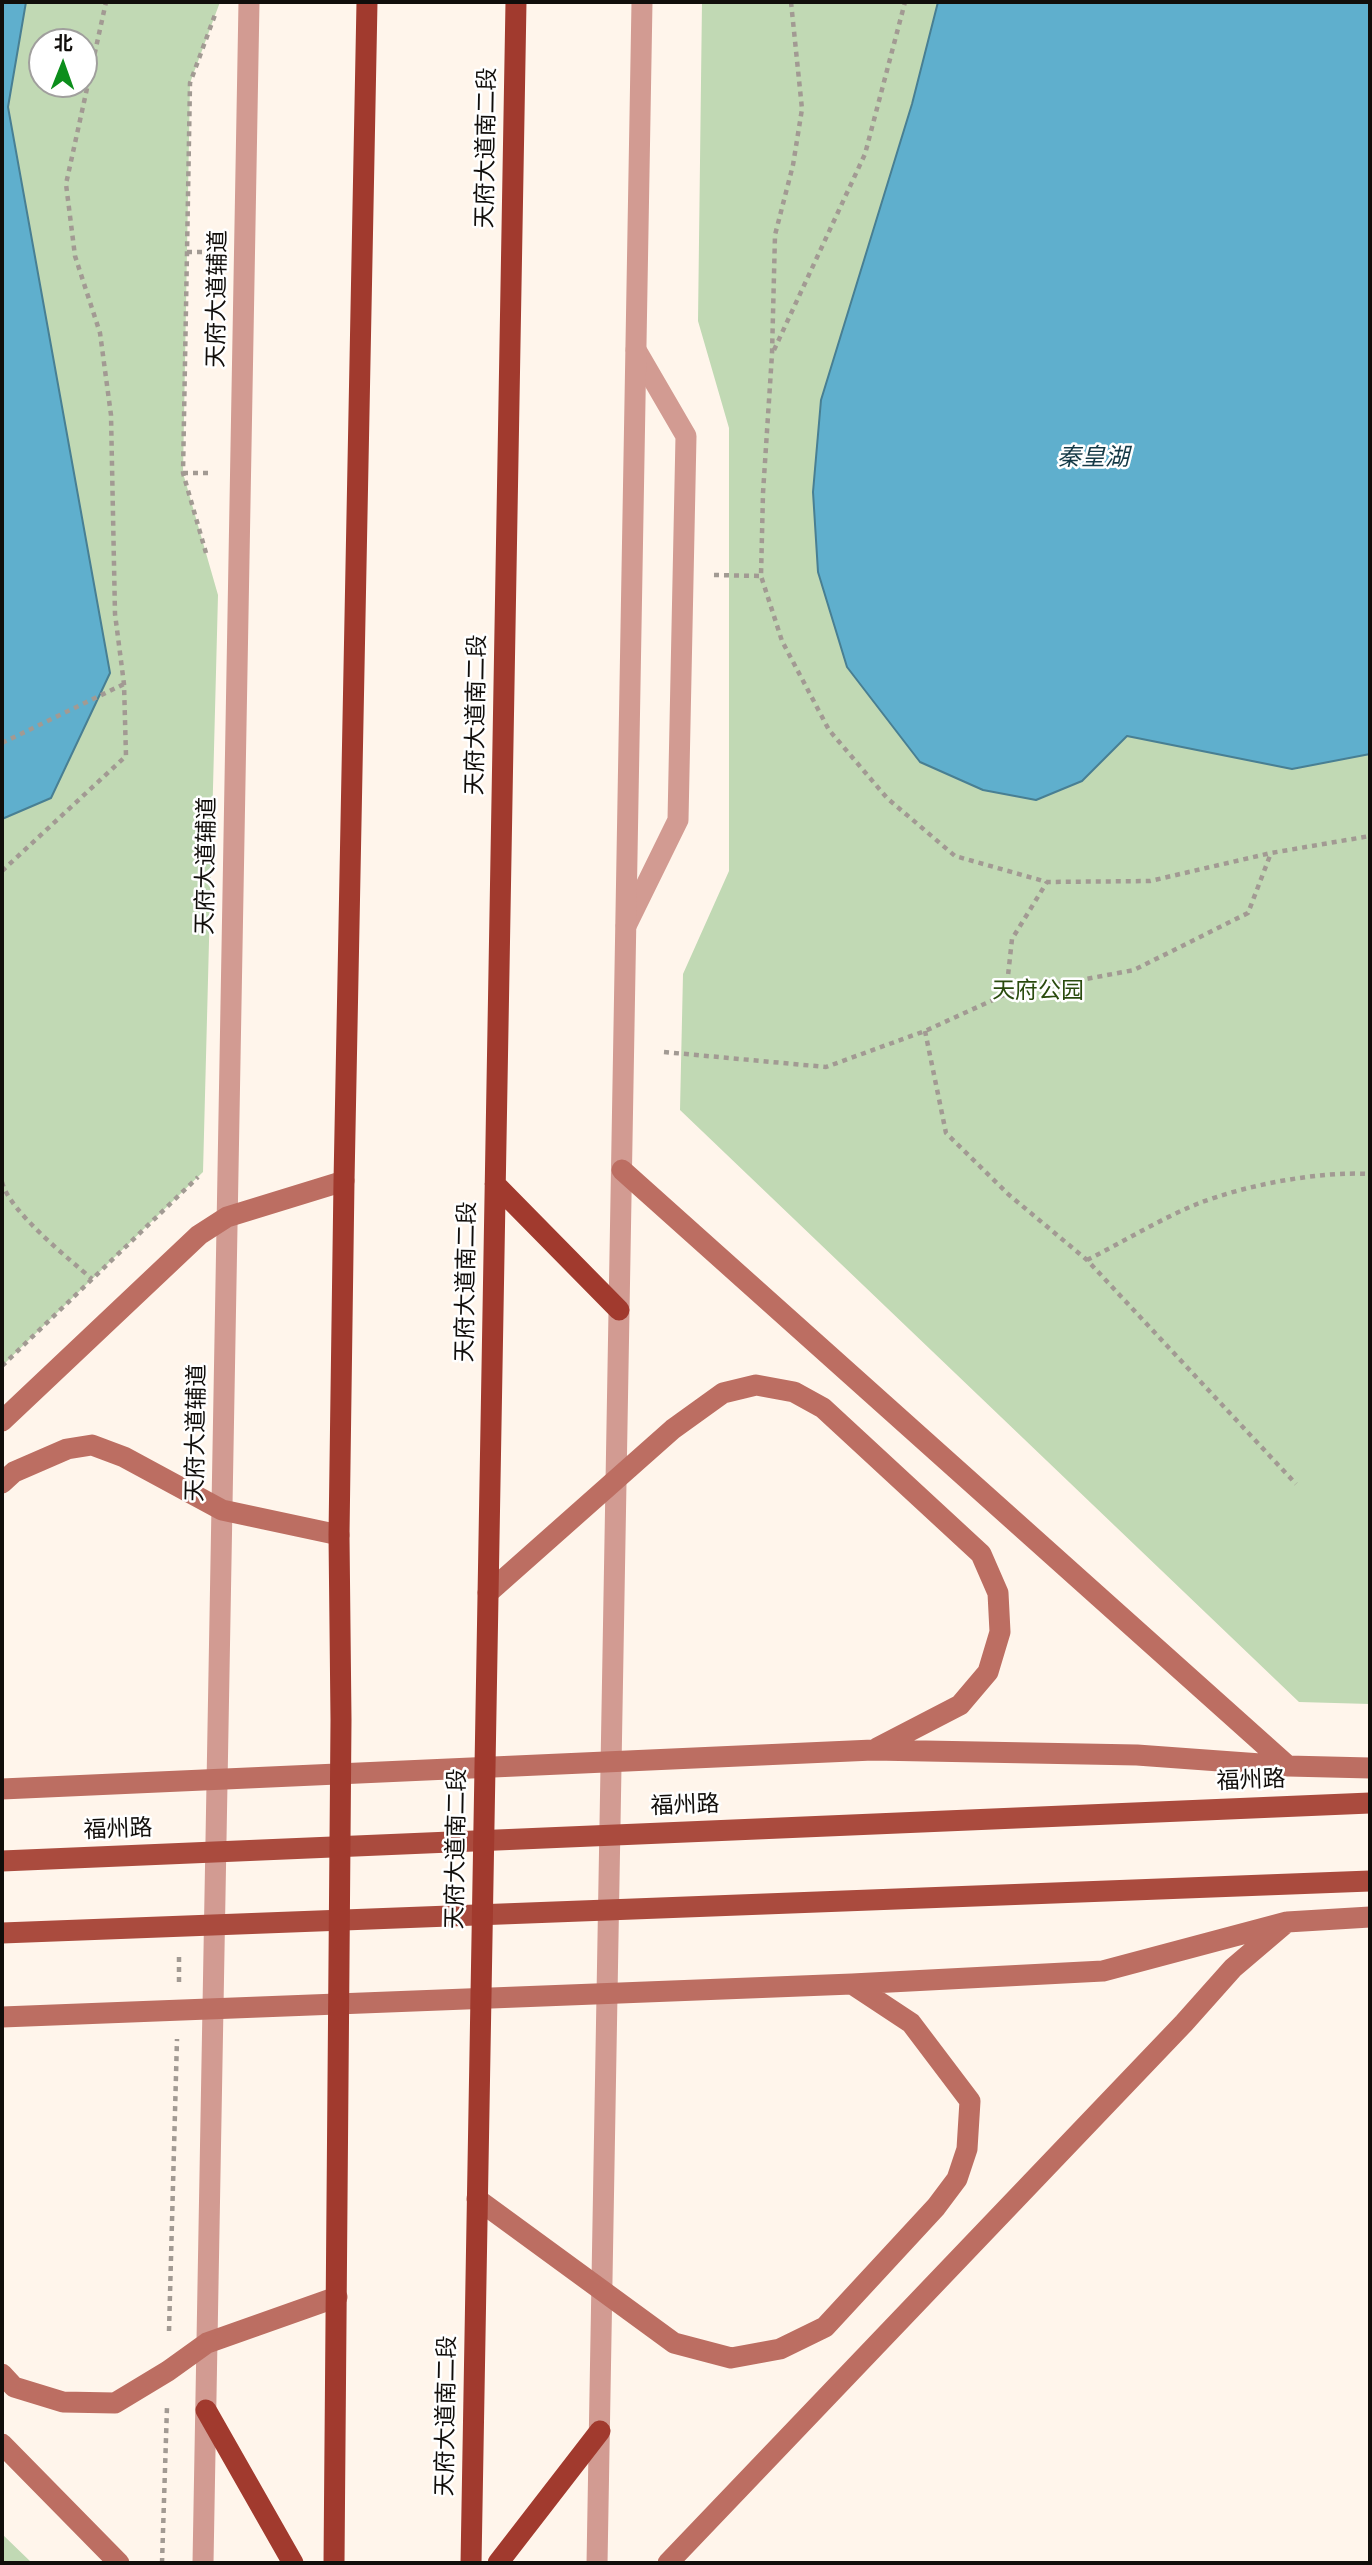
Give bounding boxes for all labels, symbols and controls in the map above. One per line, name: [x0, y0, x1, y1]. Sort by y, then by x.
north arrow: [28, 28, 98, 98]
text: 北: [54, 31, 73, 56]
street label: 天府大道南二段: [472, 67, 502, 229]
street label: 天府大道辅道: [203, 230, 233, 368]
water label: 秦皇湖: [1057, 444, 1129, 472]
street label: 天府大道南二段: [462, 634, 492, 796]
street label: 天府大道辅道: [192, 797, 222, 935]
park label: 天府公园: [992, 978, 1084, 1006]
street label: 天府大道南二段: [452, 1201, 482, 1363]
street label: 天府大道辅道: [182, 1364, 212, 1502]
street label: 福州路: [1216, 1766, 1286, 1796]
street label: 天府大道南二段: [442, 1768, 472, 1930]
street label: 福州路: [650, 1791, 720, 1821]
street label: 福州路: [83, 1815, 153, 1845]
street label: 天府大道南二段: [432, 2335, 462, 2497]

